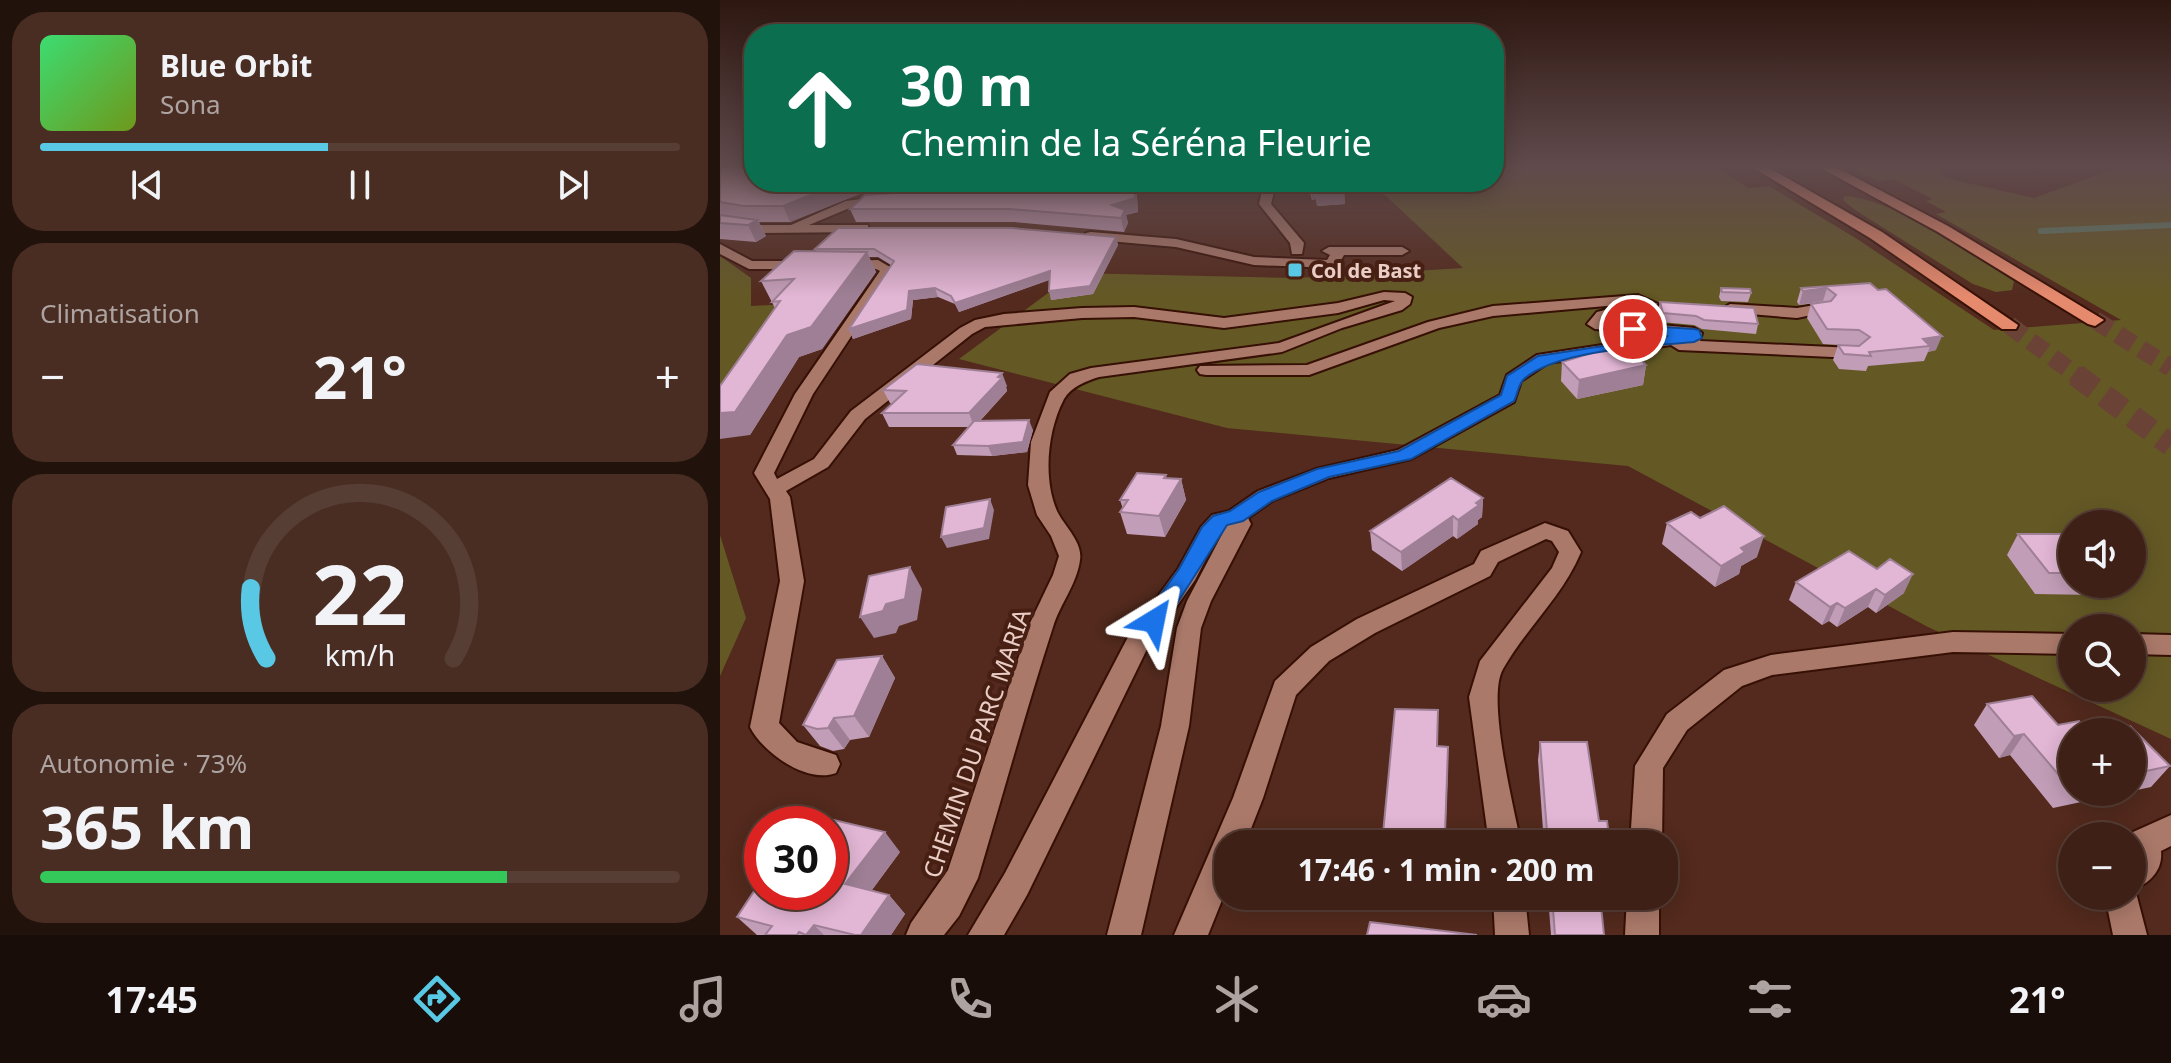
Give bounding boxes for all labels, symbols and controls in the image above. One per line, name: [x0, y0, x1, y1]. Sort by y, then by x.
text: Blue Orbit: [160, 45, 312, 86]
text: 30 m: [900, 46, 1033, 122]
icon: ahead: [768, 56, 872, 160]
text: Sona: [160, 86, 221, 122]
text: Chemin de la Séréna Fleurie: [900, 118, 1372, 167]
icon: previous: [125, 163, 169, 207]
icon: pause: [338, 163, 382, 207]
icon: next: [551, 163, 595, 207]
place label: Col de Bast: [1311, 257, 1422, 284]
marker: Col de Bast: [1286, 261, 1304, 279]
text: Climatisation: [40, 295, 200, 331]
pin: [1599, 295, 1667, 363]
icon: arrive: [1611, 307, 1655, 351]
text: 21°: [313, 335, 407, 417]
text: −: [40, 346, 65, 406]
text: +: [655, 346, 680, 406]
map controls: [2058, 510, 2146, 910]
button: sound: [2058, 510, 2146, 598]
text: 22: [312, 535, 408, 648]
position arrow: [1112, 579, 1196, 663]
street label: CHEMIN DU PARC MARIA: [914, 603, 1038, 882]
button: search: [2058, 614, 2146, 702]
text: km/h: [325, 635, 395, 674]
button: +: [2058, 718, 2146, 806]
text: Autonomie · 73%: [40, 745, 247, 781]
text: 365 km: [40, 785, 254, 867]
speed limit sign: 30: [744, 806, 848, 910]
button: −: [2058, 822, 2146, 910]
text: 17:46 · 1 min · 200 m: [1298, 849, 1594, 890]
icon: directions: [409, 971, 465, 1027]
icon: music: [675, 971, 731, 1027]
icon: phone: [942, 971, 998, 1027]
icon: climate: [1209, 971, 1265, 1027]
icon: car: [1476, 971, 1532, 1027]
icon: filters: [1742, 971, 1798, 1027]
text: 17:45: [105, 975, 198, 1024]
text: 21°: [2009, 975, 2066, 1024]

